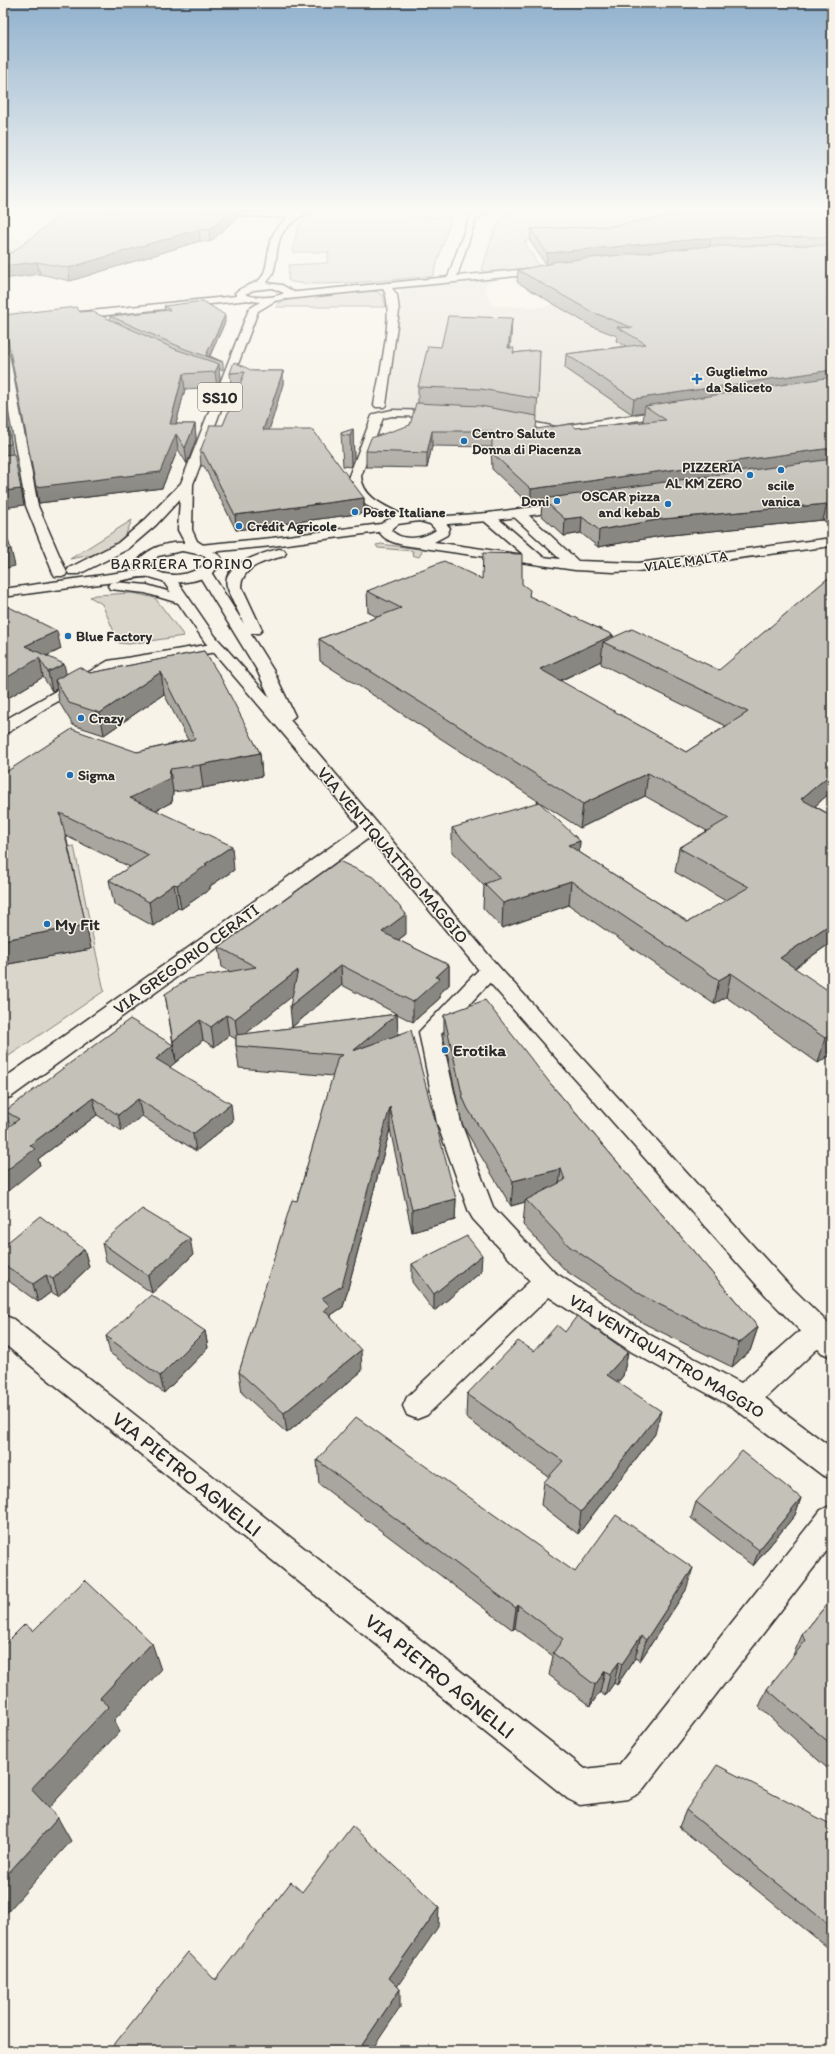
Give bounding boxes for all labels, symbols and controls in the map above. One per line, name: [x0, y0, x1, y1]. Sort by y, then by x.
place label: Guglielmo da Saliceto: [706, 363, 772, 396]
marker: Guglielmo da Saliceto: [691, 373, 703, 385]
road number: SS10: [198, 383, 242, 411]
place label: Centro Salute Donna di Piacenza: [472, 425, 582, 458]
marker: Centro Salute Donna di Piacenza: [459, 436, 469, 446]
place label: PIZZERIA AL KM ZERO: [665, 459, 743, 492]
marker: scile vanica: [776, 465, 786, 475]
marker: PIZZERIA AL KM ZERO: [745, 470, 755, 480]
place label: scile vanica: [762, 477, 801, 510]
place label: OSCAR pizza and kebab: [582, 488, 660, 521]
place label: Doni: [521, 493, 549, 510]
marker: Doni: [552, 496, 562, 506]
marker: OSCAR pizza and kebab: [663, 499, 673, 509]
place label: Poste Italiane: [363, 504, 446, 521]
marker: Poste Italiane: [350, 507, 360, 517]
place label: Crédit Agricole: [247, 518, 337, 535]
marker: Crédit Agricole: [234, 521, 244, 531]
street label: VIALE MALTA: [643, 547, 729, 576]
district label: BARRIERA TORINO: [110, 555, 254, 573]
place label: Blue Factory: [76, 628, 152, 645]
marker: Blue Factory: [63, 631, 73, 641]
place label: Crazy: [89, 710, 124, 727]
marker: Crazy: [76, 713, 86, 723]
street label: VIA VENTIQUATTRO MAGGIO: [313, 763, 473, 947]
place label: Sigma: [78, 767, 115, 784]
marker: Sigma: [65, 770, 75, 780]
street label: VIA GREGORIO CERATI: [109, 899, 263, 1019]
place label: My Fit: [55, 914, 100, 935]
marker: My Fit: [42, 919, 52, 929]
place label: Erotika: [453, 1040, 506, 1060]
marker: Erotika: [440, 1045, 450, 1055]
street label: VIA VENTIQUATTRO MAGGIO: [566, 1290, 768, 1422]
street label: VIA PIETRO AGNELLI: [107, 1406, 267, 1542]
street label: VIA PIETRO AGNELLI: [360, 1608, 520, 1744]

